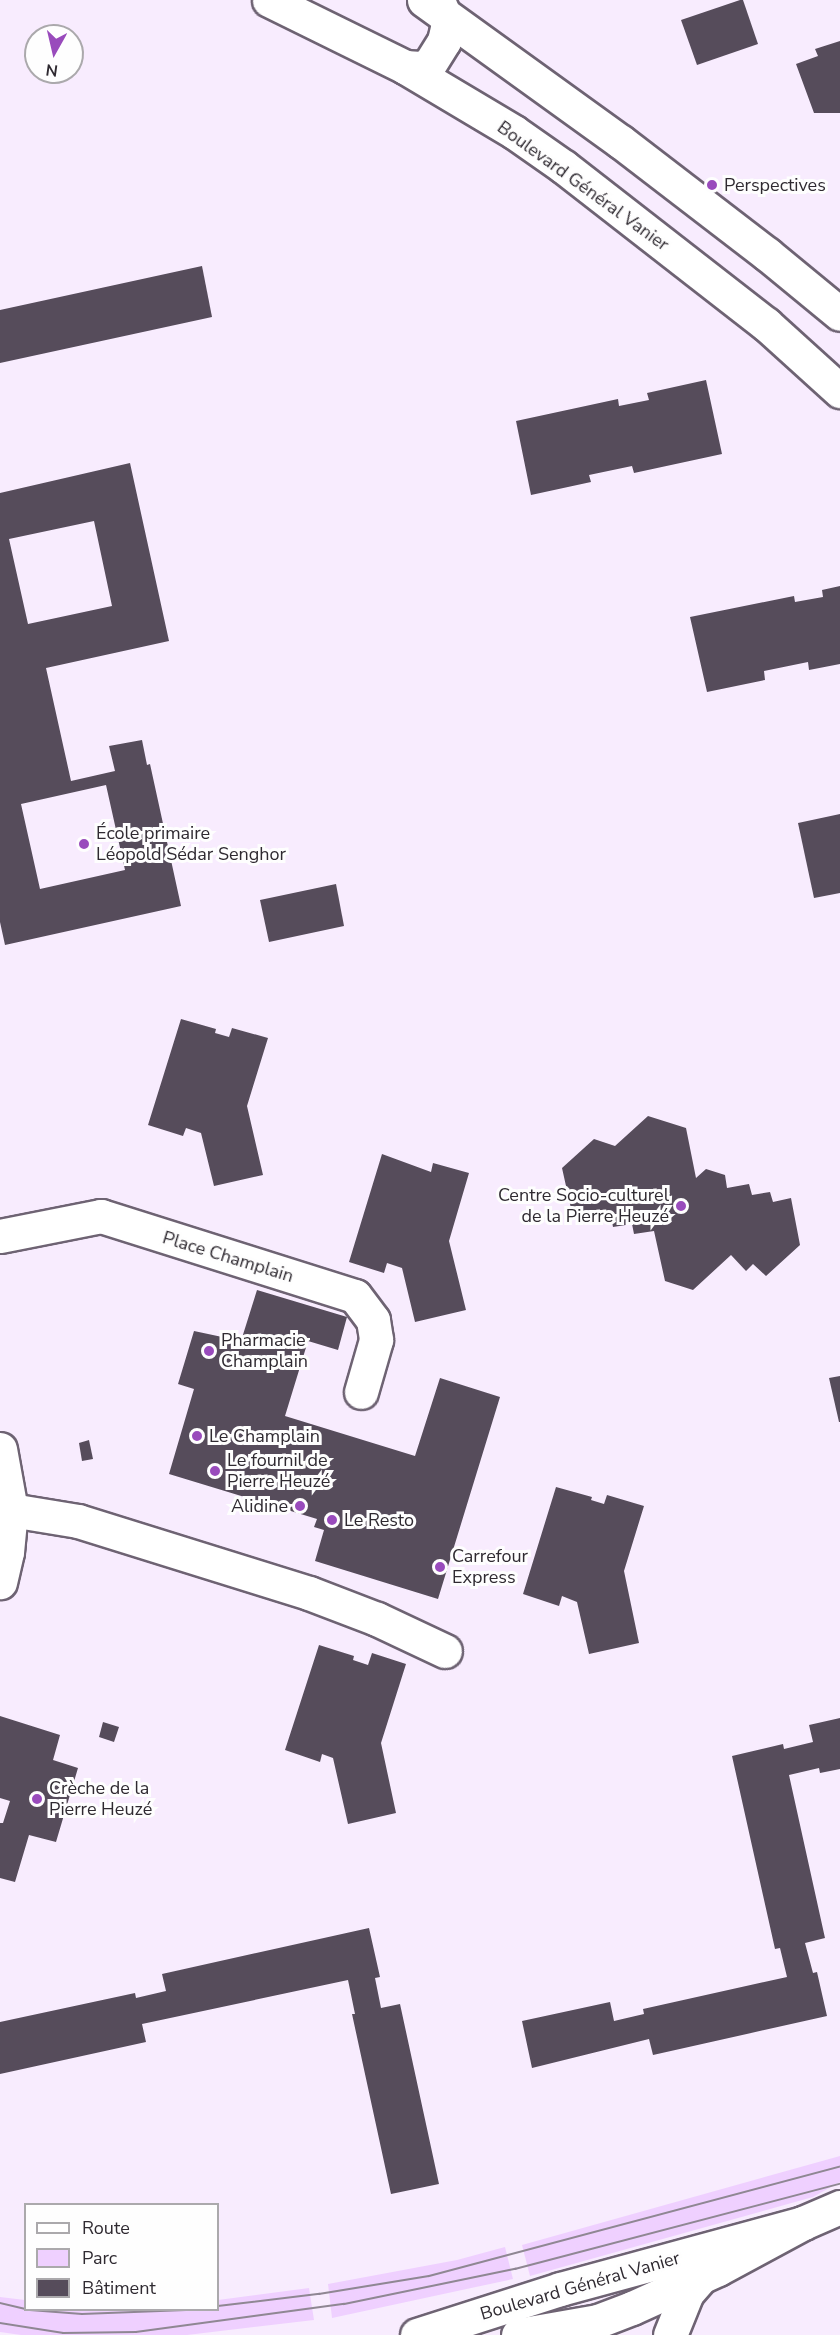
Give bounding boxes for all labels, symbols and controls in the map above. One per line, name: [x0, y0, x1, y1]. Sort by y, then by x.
north arrow: [24, 24, 84, 84]
text: N: [44, 58, 59, 82]
street label: Boulevard Général Vanier: [493, 117, 673, 255]
place label: Perspectives: [724, 174, 826, 196]
marker: Perspectives: [705, 178, 719, 192]
place label: École primaire Léopold Sédar Senghor: [96, 823, 286, 866]
marker: École primaire Léopold Sédar Senghor: [77, 837, 91, 851]
place label: Centre Socio-culturel de la Pierre Heuzé: [498, 1185, 669, 1228]
marker: Centre Socio-culturel de la Pierre Heuzé: [674, 1199, 688, 1213]
street label: Place Champlain: [160, 1227, 296, 1287]
place label: Pharmacie Champlain: [221, 1330, 308, 1372]
marker: Pharmacie Champlain: [202, 1344, 216, 1358]
place label: Le Champlain: [209, 1425, 320, 1447]
marker: Le Champlain: [190, 1429, 204, 1443]
place label: Le fournil de Pierre Heuzé: [227, 1450, 330, 1492]
marker: Le fournil de Pierre Heuzé: [208, 1464, 222, 1478]
place label: Alidine: [231, 1495, 288, 1517]
marker: Alidine: [293, 1499, 307, 1513]
place label: Le Resto: [344, 1509, 414, 1531]
marker: Le Resto: [325, 1513, 339, 1527]
place label: Carrefour Express: [452, 1546, 528, 1588]
marker: Carrefour Express: [433, 1560, 447, 1574]
place label: Crèche de la Pierre Heuzé: [49, 1778, 152, 1820]
marker: Crèche de la Pierre Heuzé: [30, 1792, 44, 1806]
legend: [24, 2203, 219, 2311]
text: Route: [82, 2216, 130, 2240]
text: Parc: [82, 2246, 117, 2270]
street label: Boulevard Général Vanier: [478, 2247, 682, 2325]
text: Bâtiment: [82, 2276, 156, 2300]

